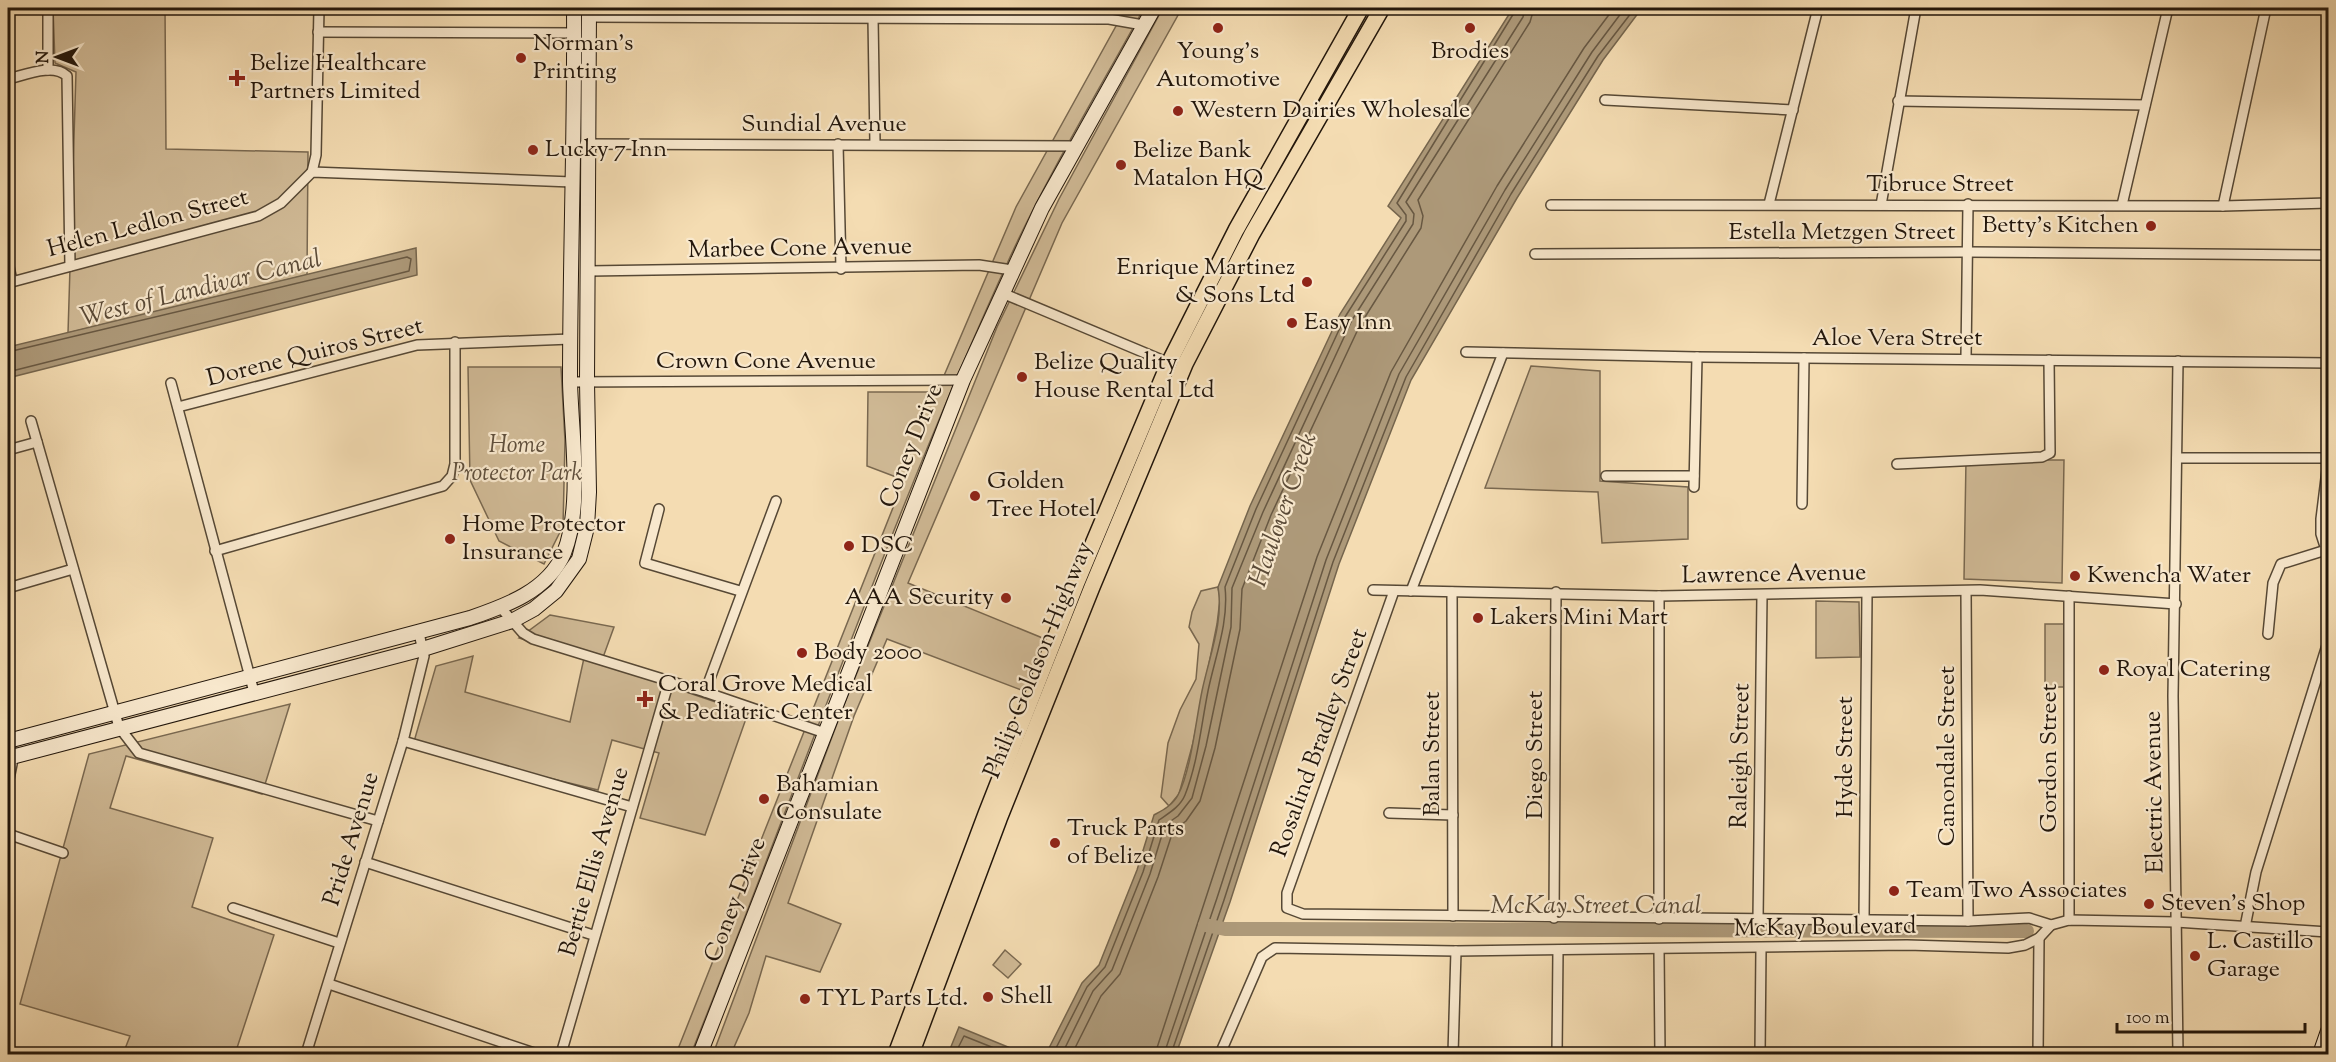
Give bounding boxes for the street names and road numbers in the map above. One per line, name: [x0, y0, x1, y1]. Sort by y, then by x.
street label: Sundial Avenue: [741, 108, 907, 142]
street label: Tibruce Street: [1866, 168, 2014, 202]
street label: Helen Ledlon Street: [44, 181, 252, 267]
street label: Estella Metzgen Street: [1729, 216, 1955, 250]
street label: Marbee Cone Avenue: [688, 230, 912, 268]
street label: Dorene Quiros Street: [203, 310, 427, 396]
street label: Aloe Vera Street: [1812, 322, 1982, 356]
street label: Crown Cone Avenue: [656, 345, 876, 379]
street label: Coney Drive: [872, 379, 952, 513]
street label: Philip Goldson Highway: [976, 536, 1102, 783]
street label: Lawrence Avenue: [1681, 556, 1867, 594]
street label: Rosalind Bradley Street: [1263, 624, 1377, 862]
street label: Canondale Street: [1931, 666, 1965, 846]
street label: Raleigh Street: [1723, 683, 1759, 829]
street label: Gordon Street: [2033, 683, 2067, 833]
street label: Balan Street: [1416, 691, 1450, 817]
street label: Diego Street: [1519, 691, 1553, 819]
street label: Hyde Street: [1829, 696, 1863, 818]
street label: Electric Avenue: [2137, 710, 2173, 874]
street label: Bertie Ellis Avenue: [552, 763, 638, 961]
street label: Pride Avenue: [315, 768, 389, 910]
street label: Coney Drive: [697, 833, 775, 967]
street label: McKay Boulevard: [1733, 909, 1917, 947]

